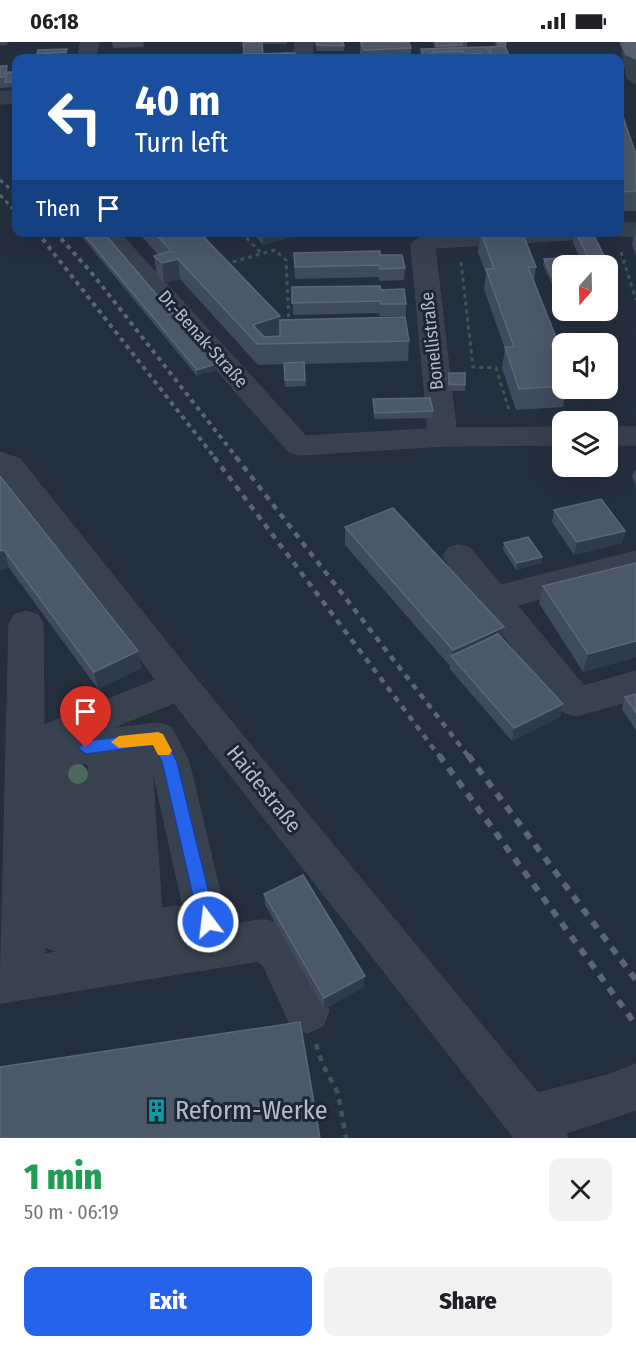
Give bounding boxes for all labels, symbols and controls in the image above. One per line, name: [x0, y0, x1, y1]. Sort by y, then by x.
text: 06:18: [30, 8, 79, 35]
text: 40 m: [135, 76, 220, 126]
icon: left: [36, 78, 114, 156]
text: Turn left: [135, 127, 228, 159]
icon: arrive: [92, 192, 125, 225]
text: Then: [36, 195, 80, 222]
north arrow: [552, 255, 618, 321]
map controls: [552, 255, 618, 477]
street label: Dr.-Benak-Straße: [154, 286, 253, 392]
street label: Bonellistraße: [416, 291, 448, 391]
button: sound: [552, 333, 618, 399]
button: layers: [552, 411, 618, 477]
pin: [60, 686, 111, 748]
icon: arrive: [69, 695, 102, 728]
street label: Haidestraße: [221, 740, 307, 838]
position arrow: [176, 890, 240, 954]
place label: Reform-Werke: [175, 1095, 328, 1126]
building icon: Reform-Werke: [144, 1097, 170, 1123]
text: 1 min: [24, 1155, 102, 1199]
button: close: [549, 1158, 612, 1221]
text: 50 m · 06:19: [24, 1200, 119, 1224]
button: Exit: [24, 1267, 312, 1336]
button: Share: [324, 1267, 612, 1336]

